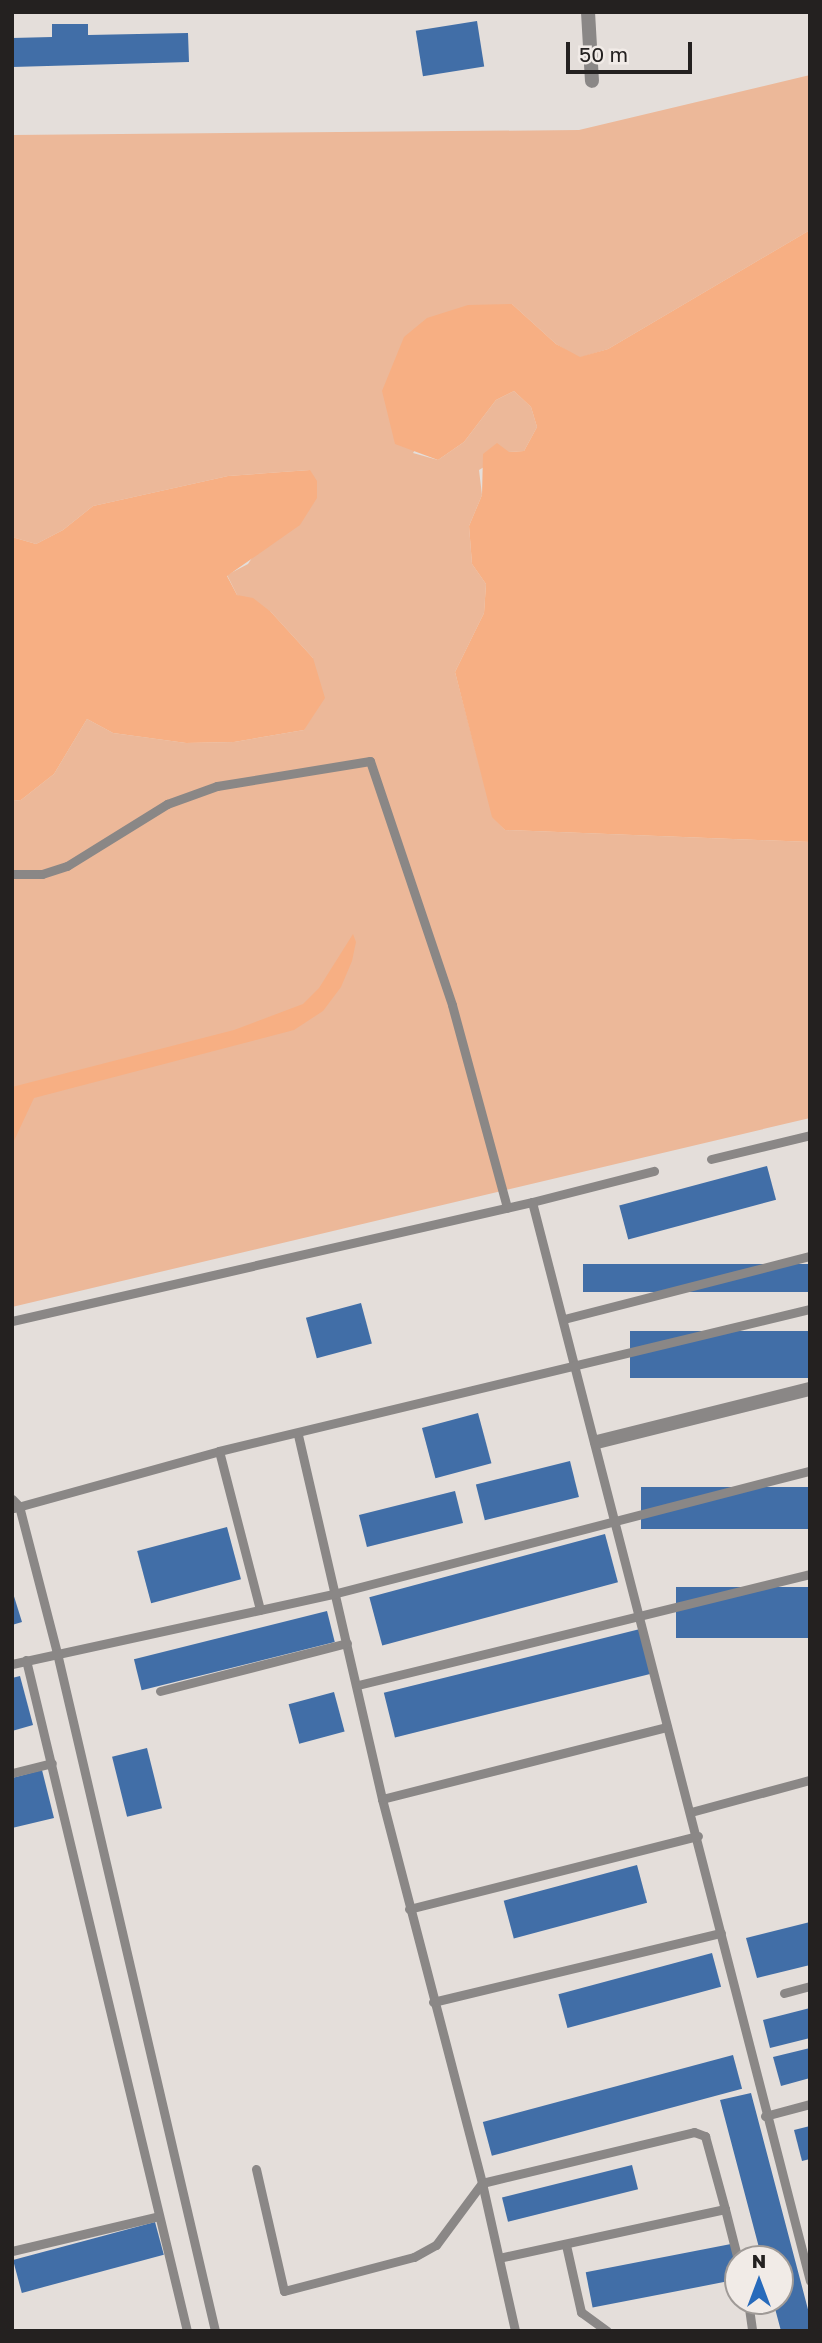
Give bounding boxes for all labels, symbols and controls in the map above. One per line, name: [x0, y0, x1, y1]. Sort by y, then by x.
scale bar: [570, 28, 696, 72]
text: 50 m: [579, 41, 628, 67]
north arrow: [724, 2245, 794, 2315]
text: N: [752, 2249, 766, 2272]

